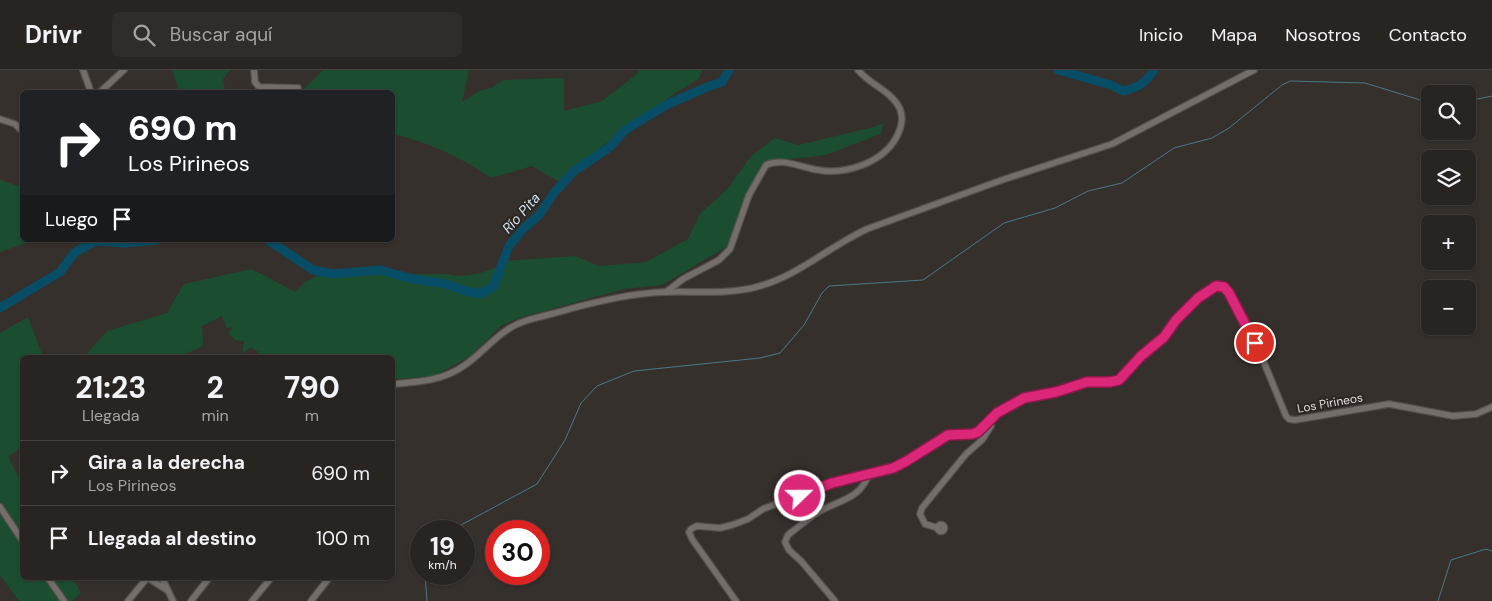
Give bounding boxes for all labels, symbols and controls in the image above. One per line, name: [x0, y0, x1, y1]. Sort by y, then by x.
search box: [112, 12, 462, 57]
text: Drivr: [25, 19, 82, 50]
icon: search: [130, 21, 158, 49]
text: Buscar aquí: [170, 22, 272, 47]
text: Inicio: [1139, 23, 1183, 47]
text: Mapa: [1211, 23, 1257, 47]
text: Nosotros: [1285, 23, 1361, 47]
text: Contacto: [1389, 23, 1467, 47]
map controls: [1421, 85, 1476, 335]
button: search: [1421, 85, 1476, 140]
text: 690 m: [128, 105, 238, 151]
icon: right: [45, 110, 110, 175]
text: Los Pirineos: [128, 149, 250, 178]
button: layers: [1421, 150, 1476, 205]
water label: Río Pita: [498, 189, 544, 237]
icon: arrive: [108, 205, 136, 233]
text: Luego: [45, 207, 98, 232]
button: +: [1421, 215, 1476, 270]
button: −: [1421, 280, 1476, 335]
pin: [1234, 322, 1276, 364]
icon: arrive: [1241, 329, 1269, 357]
text: 21:23: [75, 368, 146, 407]
text: 2: [206, 368, 224, 407]
text: 790: [284, 368, 340, 407]
street label: Los Pirineos: [1296, 389, 1364, 417]
text: Llegada: [82, 405, 139, 426]
text: min: [202, 405, 229, 426]
text: m: [305, 405, 319, 426]
text: Gira a la derecha: [88, 450, 245, 475]
icon: right: [45, 459, 73, 487]
text: 690 m: [312, 461, 370, 486]
position arrow: [773, 469, 825, 521]
text: Los Pirineos: [88, 475, 177, 496]
speed limit sign: 30: [485, 520, 550, 585]
icon: arrive: [45, 524, 73, 552]
text: Llegada al destino: [88, 526, 257, 551]
text: 100 m: [316, 526, 370, 551]
text: 19: [430, 530, 455, 563]
text: km/h: [428, 557, 457, 573]

